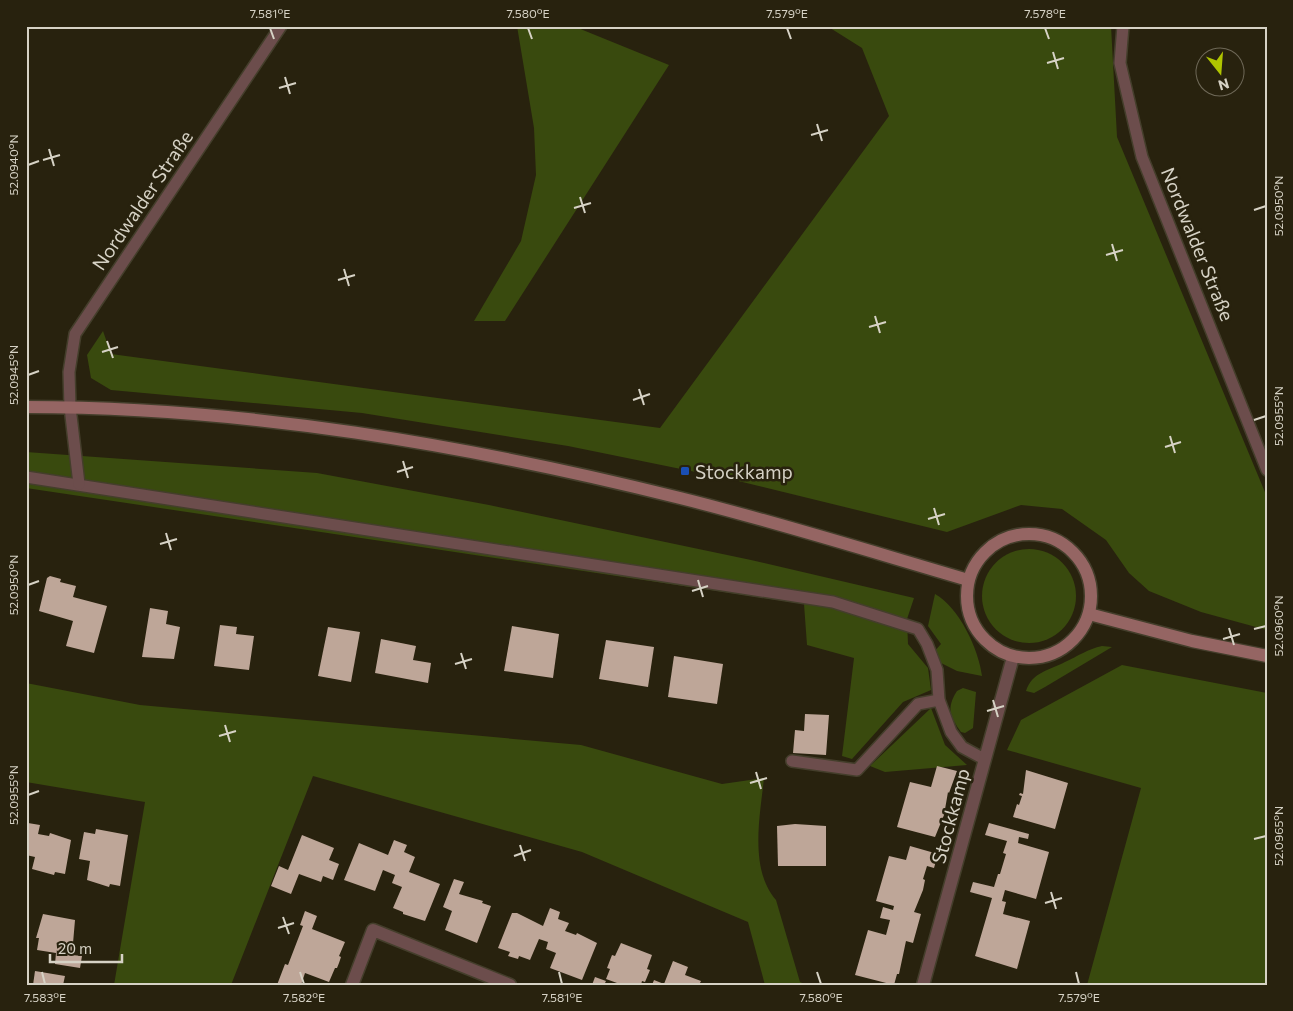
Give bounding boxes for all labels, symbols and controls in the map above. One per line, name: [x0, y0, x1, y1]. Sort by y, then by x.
text: 7.581°E: [250, 6, 290, 20]
text: 7.580°E: [506, 6, 550, 20]
text: 7.579°E: [766, 6, 808, 20]
text: 7.578°E: [1024, 6, 1066, 20]
north arrow: [1196, 48, 1246, 98]
text: N: [1216, 75, 1231, 95]
street label: Nordwalder Straße: [87, 126, 197, 274]
text: 52.0940°N: [6, 135, 20, 196]
street label: Nordwalder Straße: [1157, 164, 1239, 324]
text: 52.0950°N: [1271, 176, 1285, 236]
text: 52.0945°N: [6, 345, 20, 405]
text: 52.0955°N: [1271, 386, 1285, 446]
place label: Stockkamp: [695, 460, 793, 483]
marker: Stockkamp: [679, 465, 691, 477]
text: 52.0950°N: [6, 555, 20, 615]
text: 52.0960°N: [1271, 595, 1285, 657]
text: 52.0955°N: [6, 765, 20, 825]
street label: Stockkamp: [926, 766, 974, 866]
text: 52.0965°N: [1271, 806, 1285, 866]
scale bar: [50, 931, 122, 963]
text: 20 m: [58, 939, 92, 957]
text: 7.583°E: [24, 990, 66, 1004]
text: 7.582°E: [283, 990, 325, 1004]
text: 7.581°E: [542, 990, 582, 1004]
text: 7.580°E: [799, 990, 843, 1004]
text: 7.579°E: [1058, 990, 1100, 1004]

